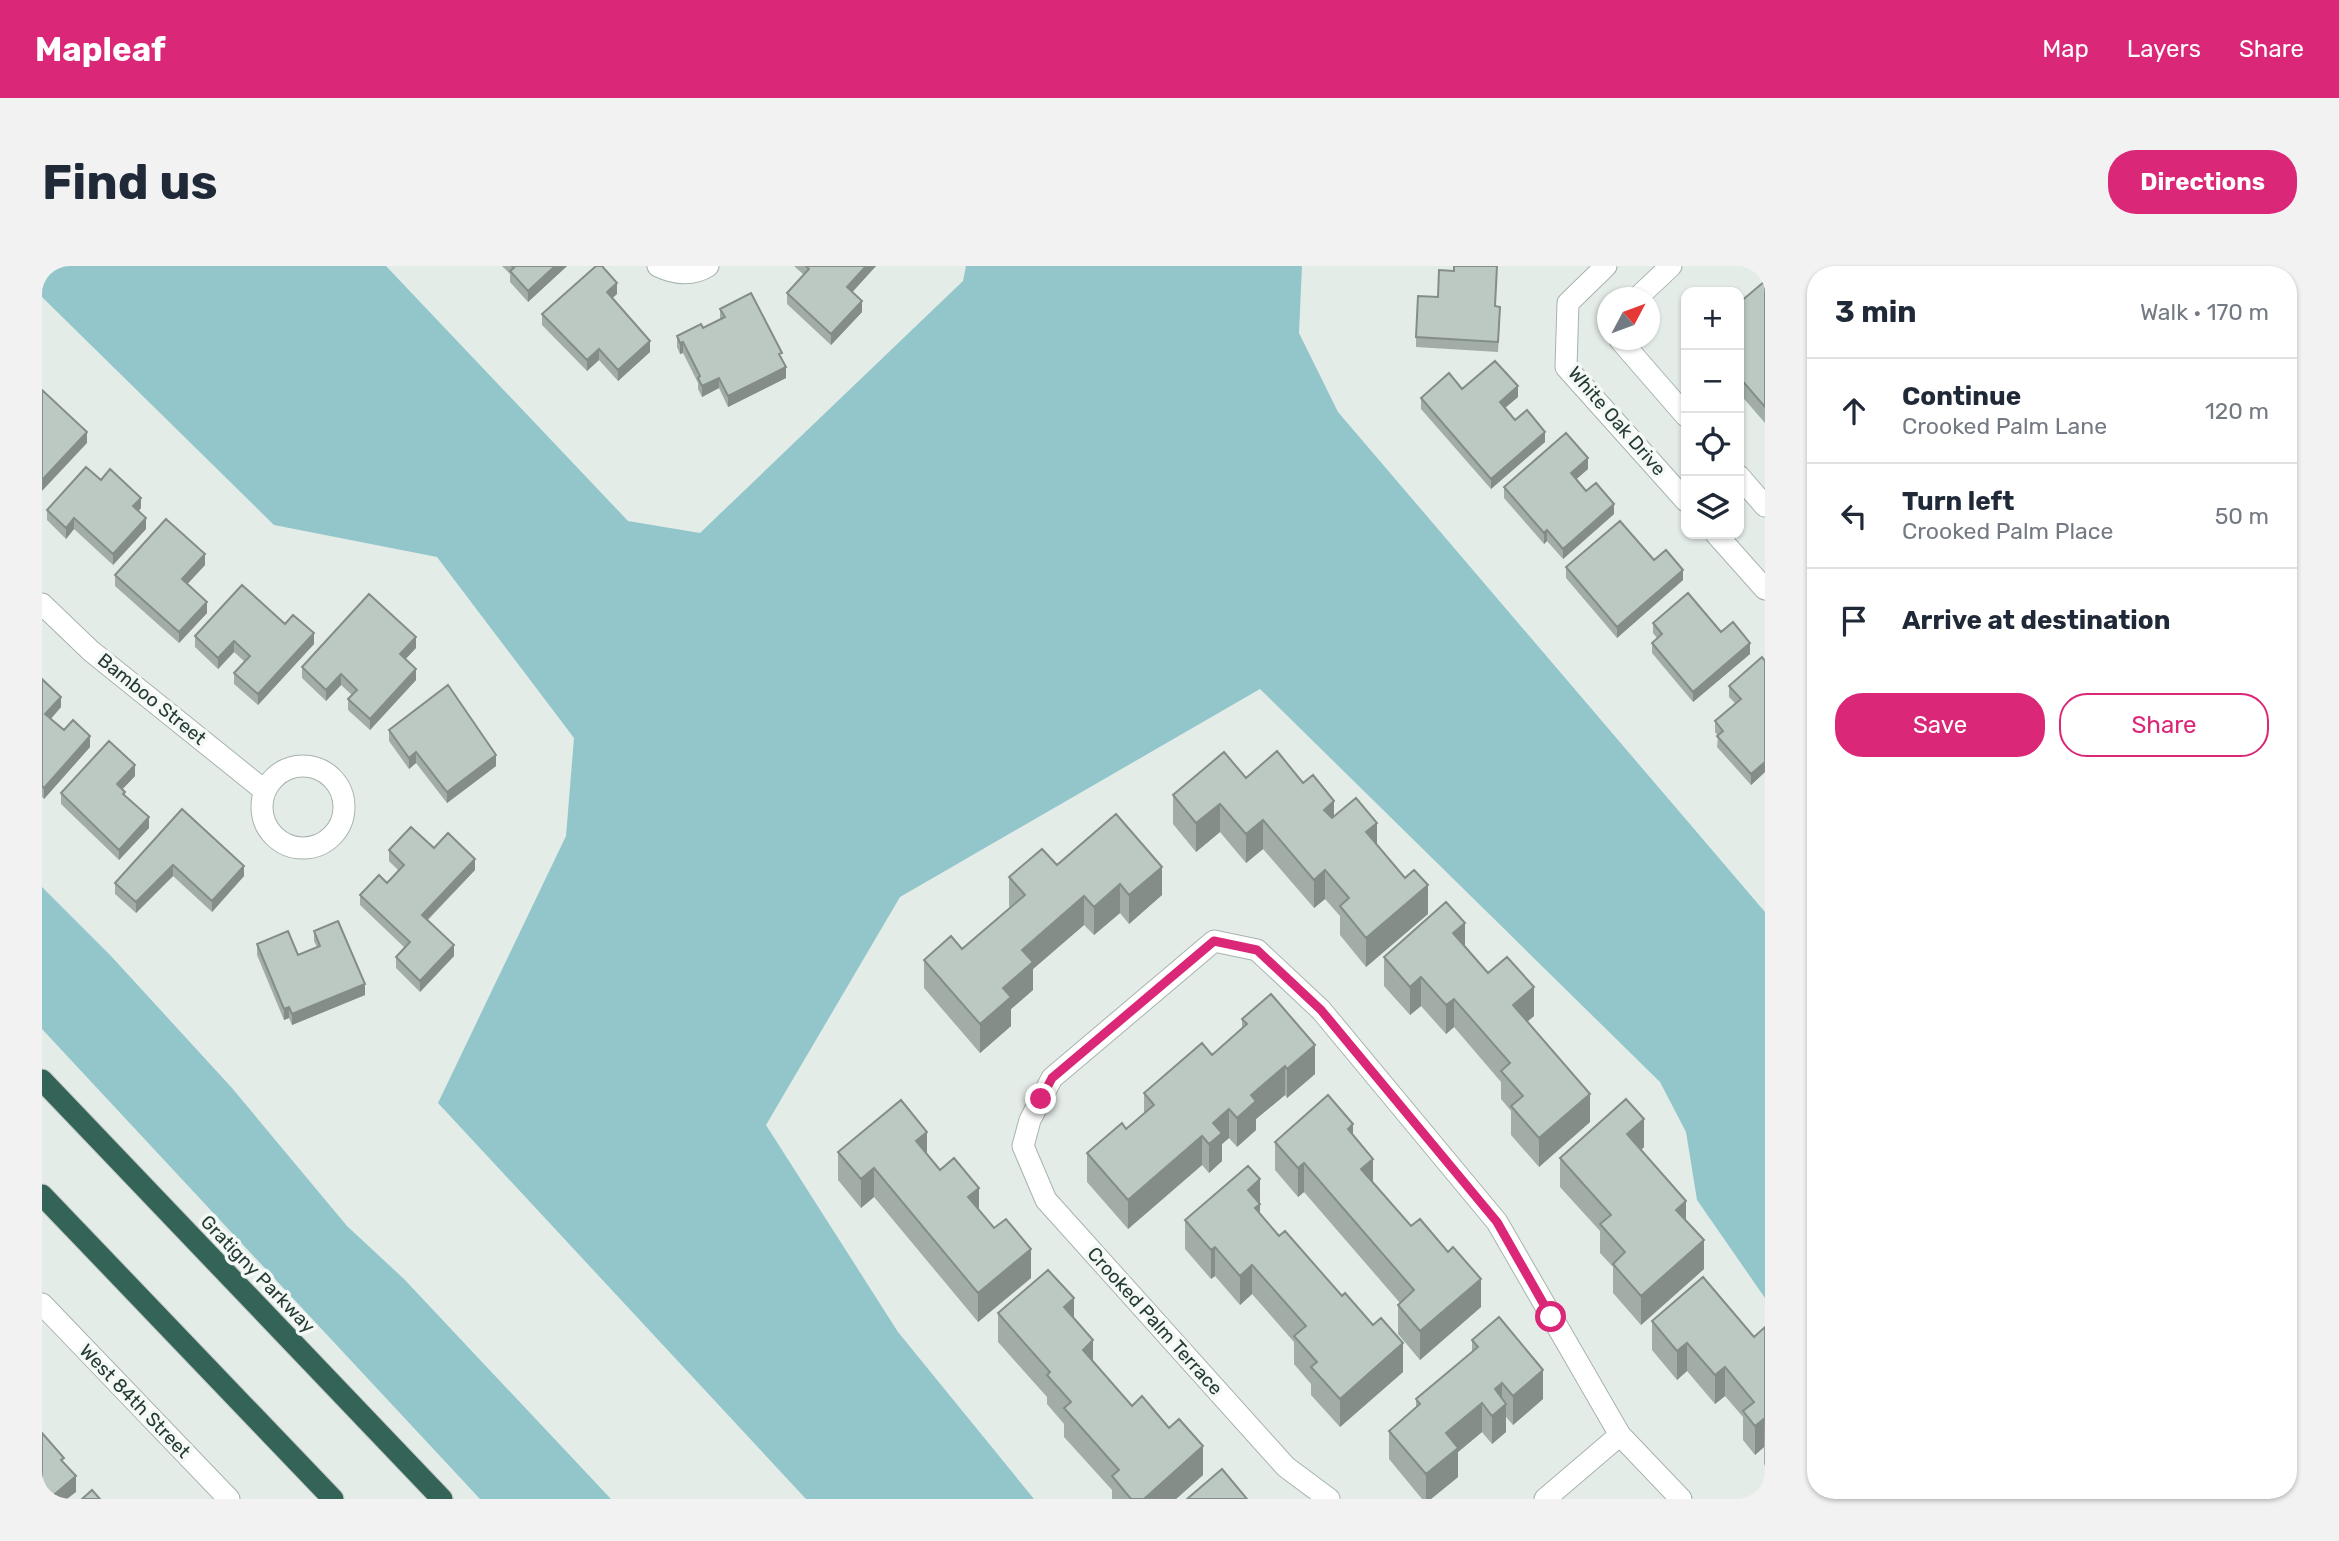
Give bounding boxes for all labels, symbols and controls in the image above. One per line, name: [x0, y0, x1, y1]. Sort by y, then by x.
text: Mapleaf: [35, 30, 166, 69]
text: Map: [2042, 35, 2089, 63]
text: Layers: [2127, 35, 2201, 63]
text: Share: [2239, 35, 2304, 63]
button: Directions: [2108, 150, 2297, 214]
text: Find us: [42, 153, 218, 211]
north arrow: [1597, 287, 1660, 350]
map controls: [1681, 287, 1744, 539]
button: +: [1681, 287, 1744, 350]
text: 3 min: [1835, 294, 1917, 330]
text: Walk · 170 m: [2140, 298, 2269, 326]
button: −: [1681, 350, 1744, 413]
street label: White Oak Drive: [1563, 362, 1671, 480]
text: Continue: [1902, 381, 2021, 412]
icon: ahead: [1835, 392, 1873, 430]
text: 120 m: [2205, 397, 2269, 425]
text: Crooked Palm Lane: [1902, 412, 2107, 440]
button: locate: [1681, 413, 1744, 476]
button: layers: [1681, 476, 1744, 539]
text: Turn left: [1902, 486, 2014, 517]
icon: left: [1835, 497, 1873, 535]
text: 50 m: [2215, 502, 2269, 530]
text: Crooked Palm Place: [1902, 517, 2113, 545]
icon: arrive: [1835, 602, 1873, 640]
text: Arrive at destination: [1902, 605, 2170, 636]
street label: Bamboo Street: [93, 648, 211, 750]
button: Save: [1835, 693, 2045, 757]
button: Share: [2059, 693, 2269, 757]
route end: [1025, 1083, 1056, 1114]
street label: Gratigny Parkway: [196, 1210, 320, 1338]
street label: Crooked Palm Terrace: [1082, 1242, 1228, 1400]
route start: [1535, 1301, 1566, 1332]
street label: West 84th Street: [75, 1339, 196, 1463]

